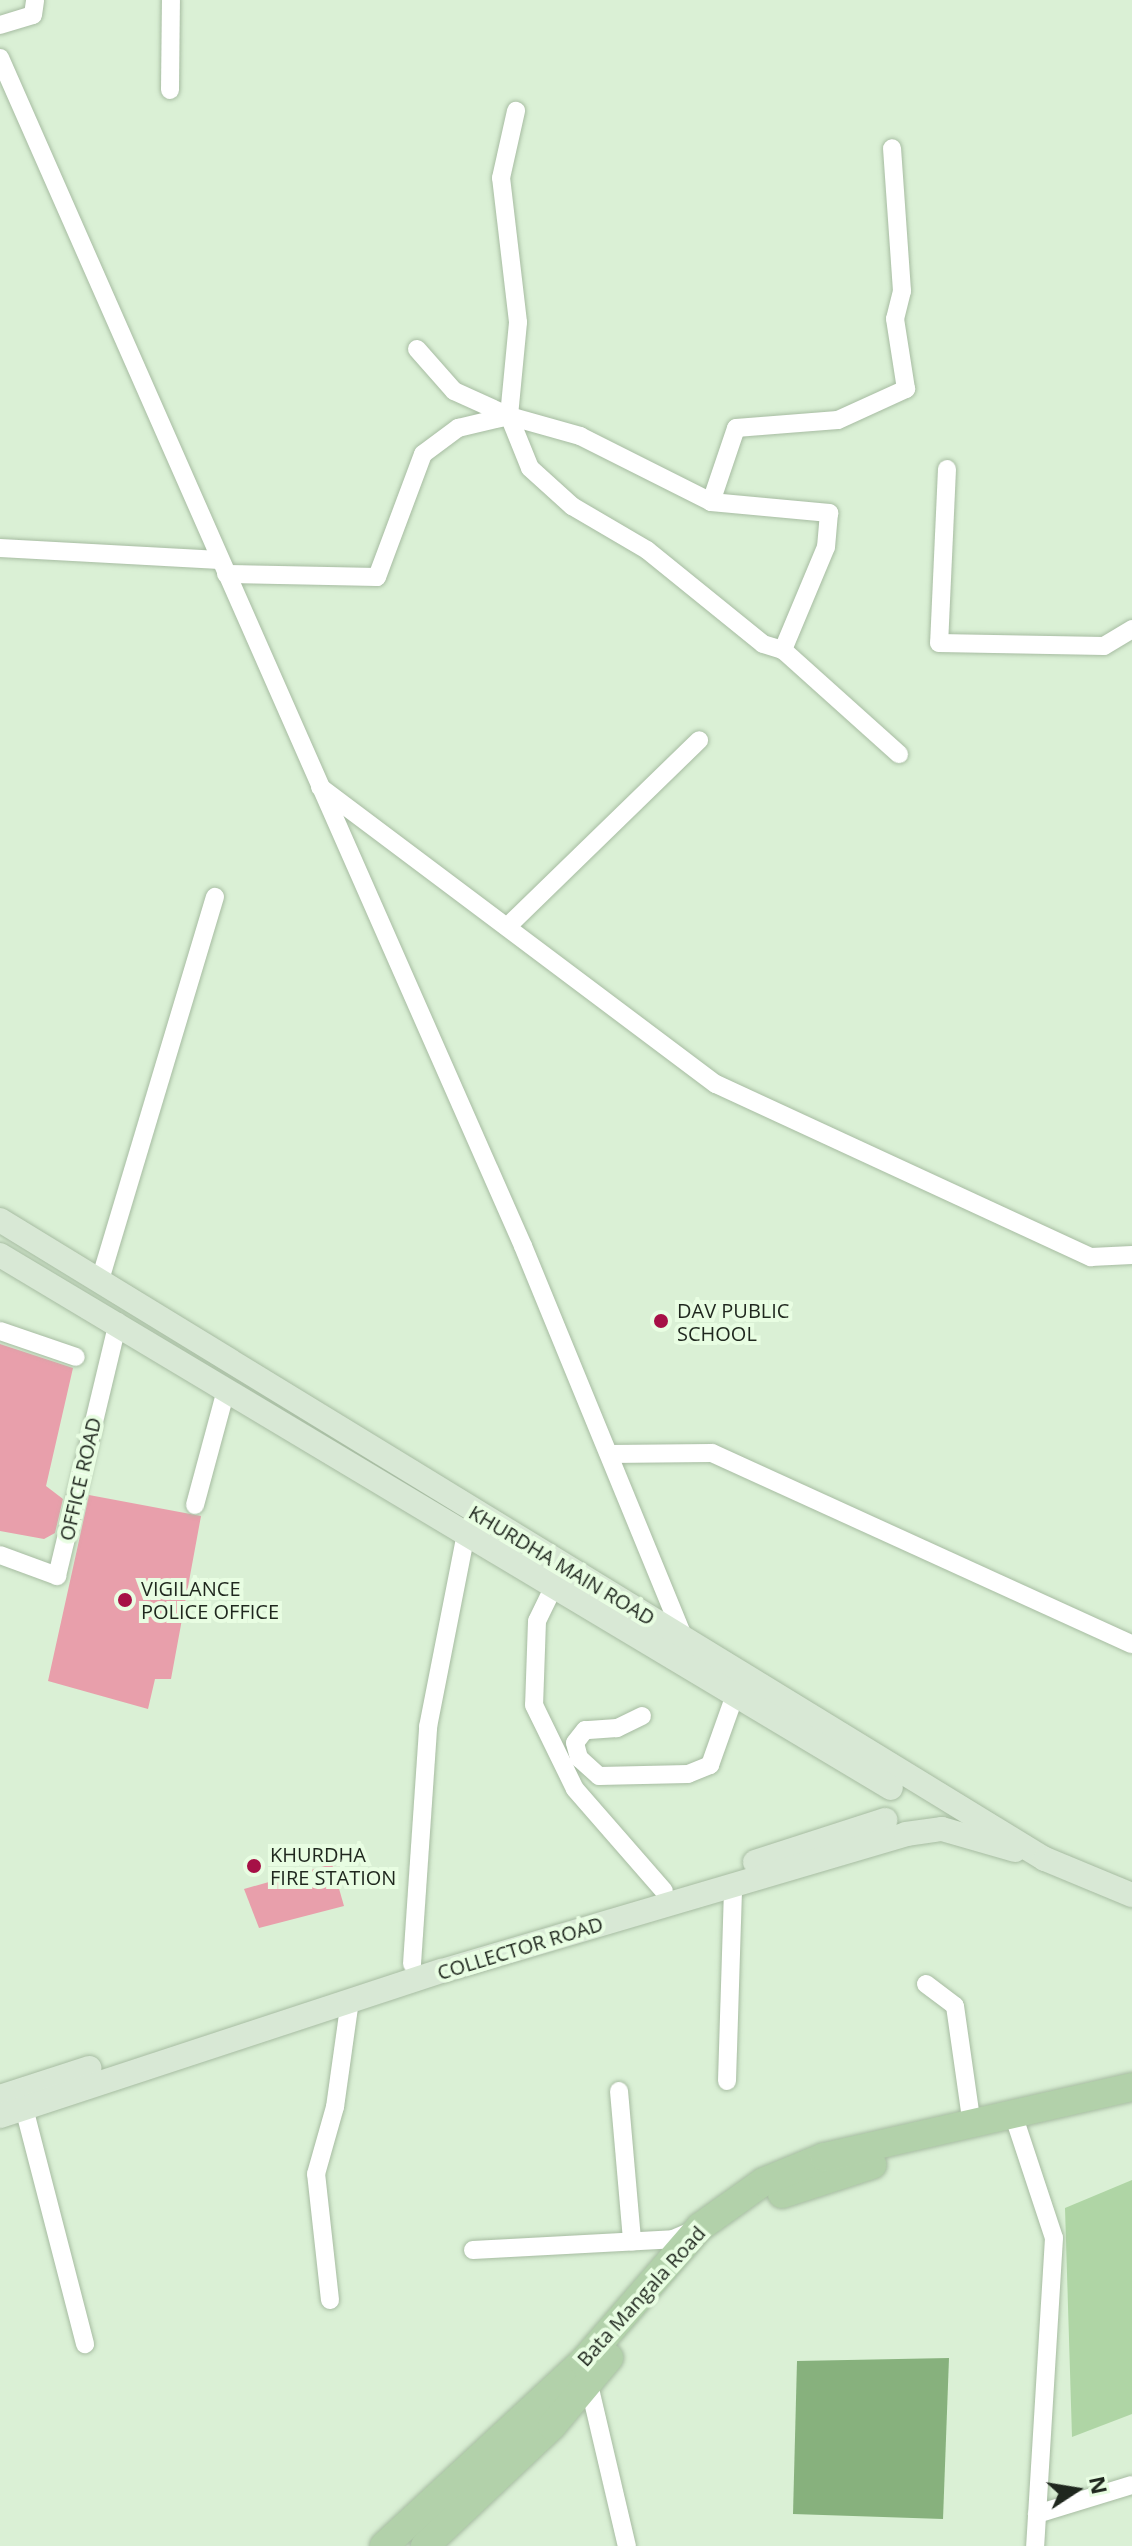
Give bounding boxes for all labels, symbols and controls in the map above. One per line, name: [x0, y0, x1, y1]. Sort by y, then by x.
place label: DAV PUBLIC SCHOOL: [677, 1298, 789, 1345]
marker: DAV PUBLIC SCHOOL: [652, 1312, 670, 1330]
street label: OFFICE ROAD: [54, 1415, 106, 1543]
street label: KHURDHA MAIN ROAD: [465, 1500, 659, 1630]
place label: VIGILANCE POLICE OFFICE: [141, 1576, 279, 1623]
marker: VIGILANCE POLICE OFFICE: [116, 1591, 134, 1609]
place label: KHURDHA FIRE STATION: [270, 1842, 396, 1889]
marker: KHURDHA FIRE STATION: [245, 1857, 263, 1875]
street label: COLLECTOR ROAD: [434, 1911, 606, 1985]
street label: Bata Mangala Road: [572, 2221, 710, 2371]
north arrow: [1036, 2450, 1116, 2530]
text: N: [1083, 2473, 1116, 2497]

